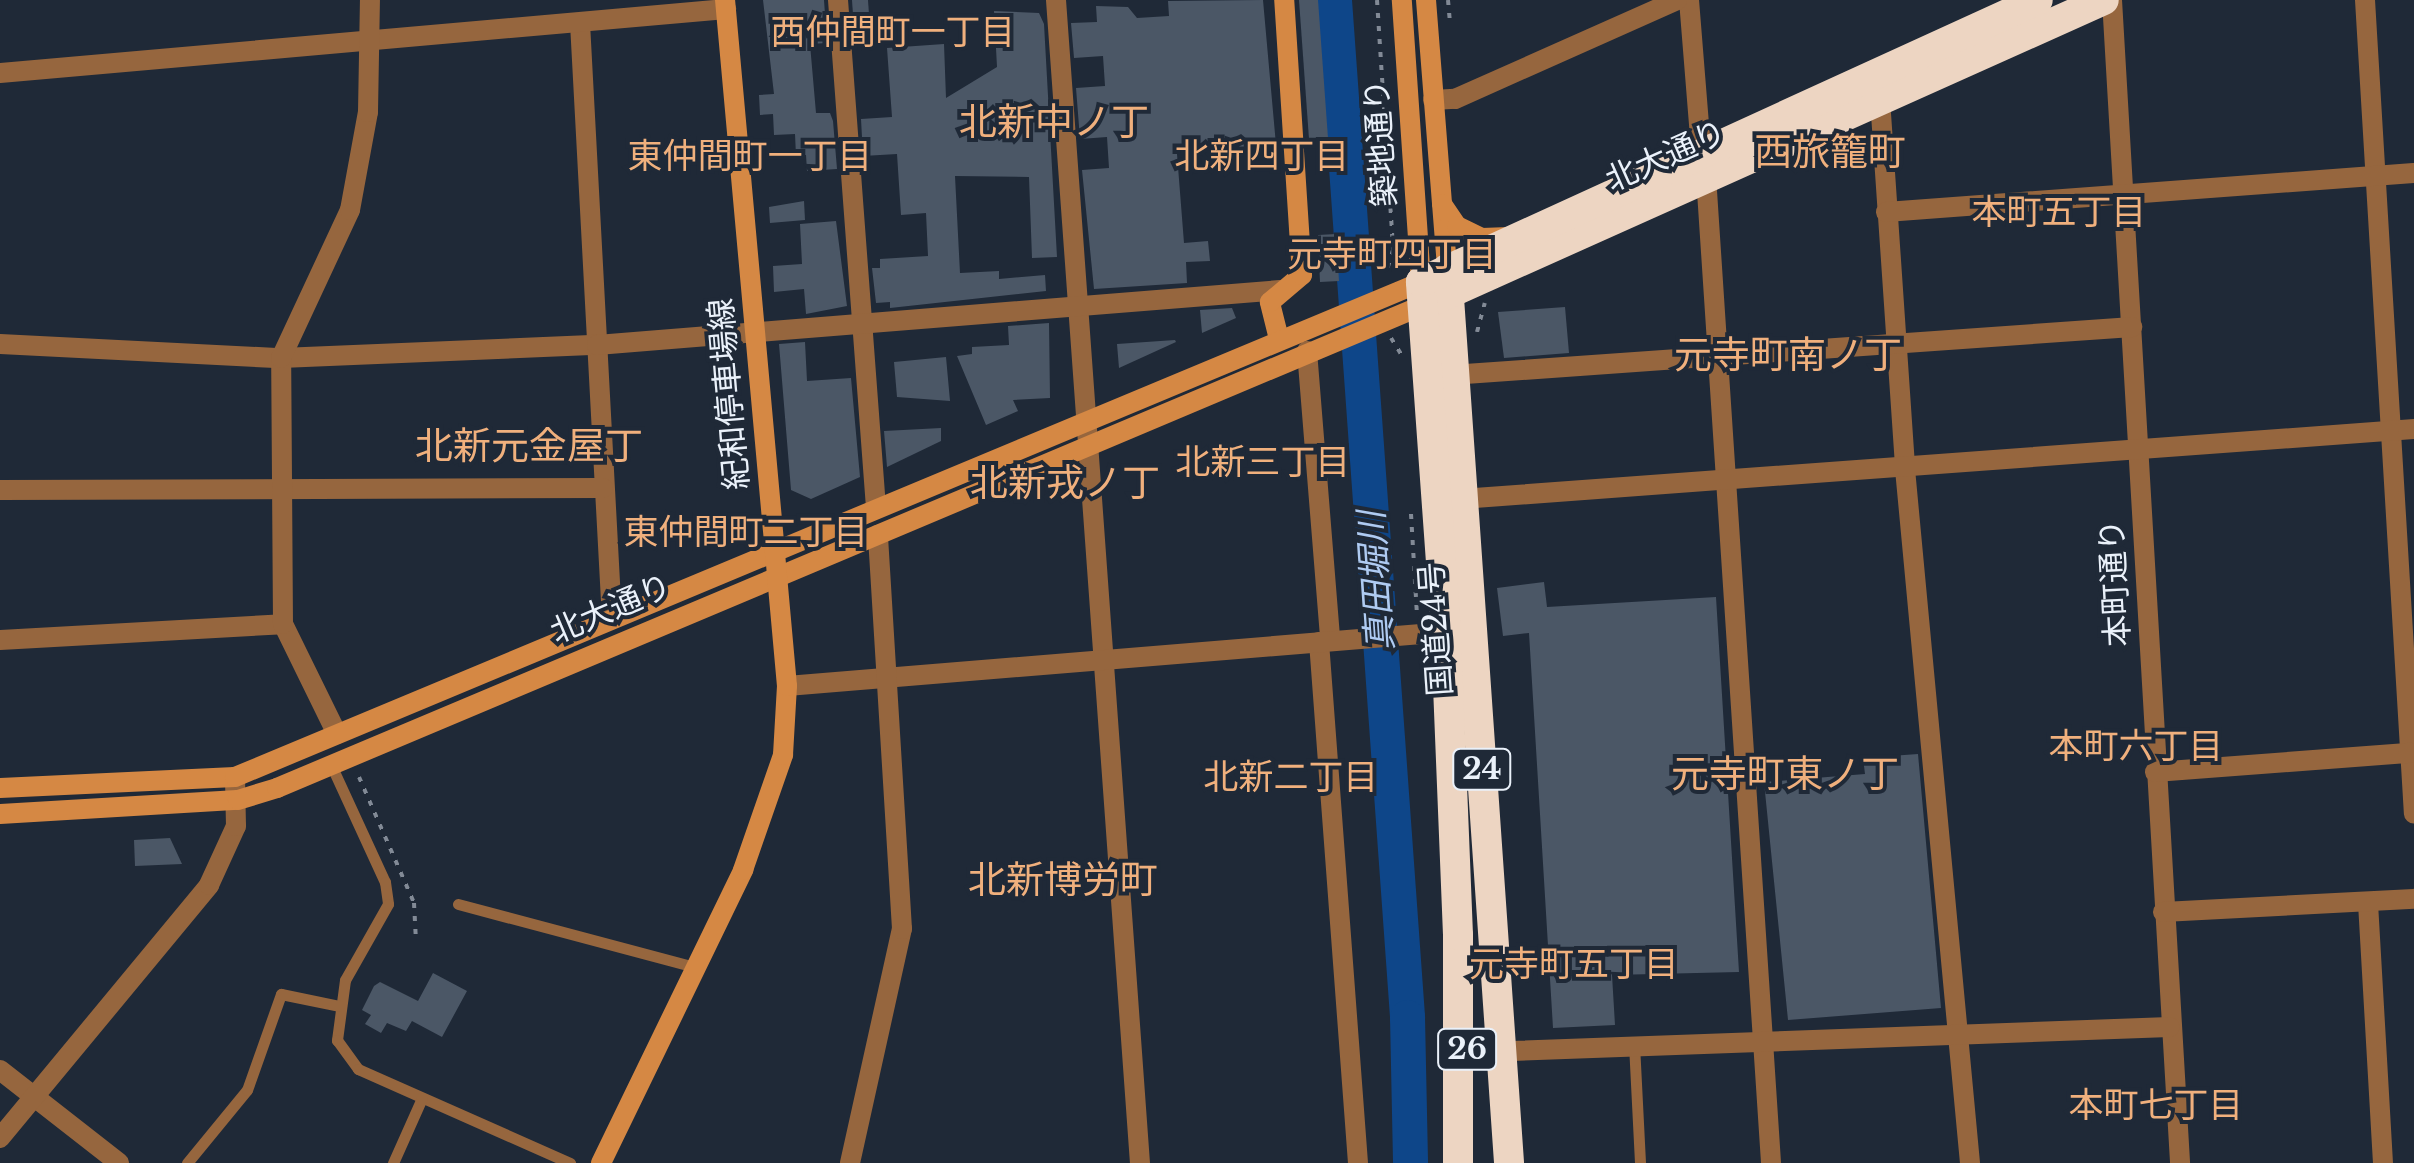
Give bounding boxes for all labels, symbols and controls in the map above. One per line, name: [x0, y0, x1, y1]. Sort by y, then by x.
district label: 西仲間町一丁目: [771, 11, 1015, 53]
street label: 築地通り: [1357, 78, 1405, 208]
district label: 北新中ノ丁: [959, 99, 1149, 145]
street label: 北大通り: [1600, 112, 1732, 200]
district label: 西旅籠町: [1754, 129, 1906, 175]
district label: 東仲間町一丁目: [628, 135, 872, 177]
district label: 北新四丁目: [1175, 135, 1349, 177]
district label: 本町五丁目: [1972, 191, 2146, 233]
district label: 元寺町四丁目: [1287, 233, 1497, 275]
street label: 紀和停車場線: [702, 297, 756, 491]
district label: 元寺町南ノ丁: [1674, 332, 1902, 378]
district label: 北新元金屋丁: [415, 423, 643, 469]
district label: 北新三丁目: [1176, 441, 1350, 483]
district label: 北新戎ノ丁: [970, 460, 1160, 506]
water label: 真田堀川: [1350, 510, 1402, 652]
district label: 東仲間町二丁目: [624, 511, 868, 553]
street label: 本町通り: [2092, 518, 2138, 648]
street label: 国道24号: [1412, 561, 1460, 697]
street label: 北大通り: [545, 566, 677, 652]
district label: 本町六丁目: [2049, 725, 2223, 767]
road number: 24: [1452, 744, 1512, 794]
district label: 元寺町東ノ丁: [1671, 751, 1899, 797]
district label: 北新二丁目: [1204, 756, 1378, 798]
district label: 北新博労町: [968, 857, 1158, 903]
district label: 元寺町五丁目: [1469, 943, 1679, 985]
road number: 26: [1437, 1024, 1497, 1074]
district label: 本町七丁目: [2069, 1084, 2243, 1126]

